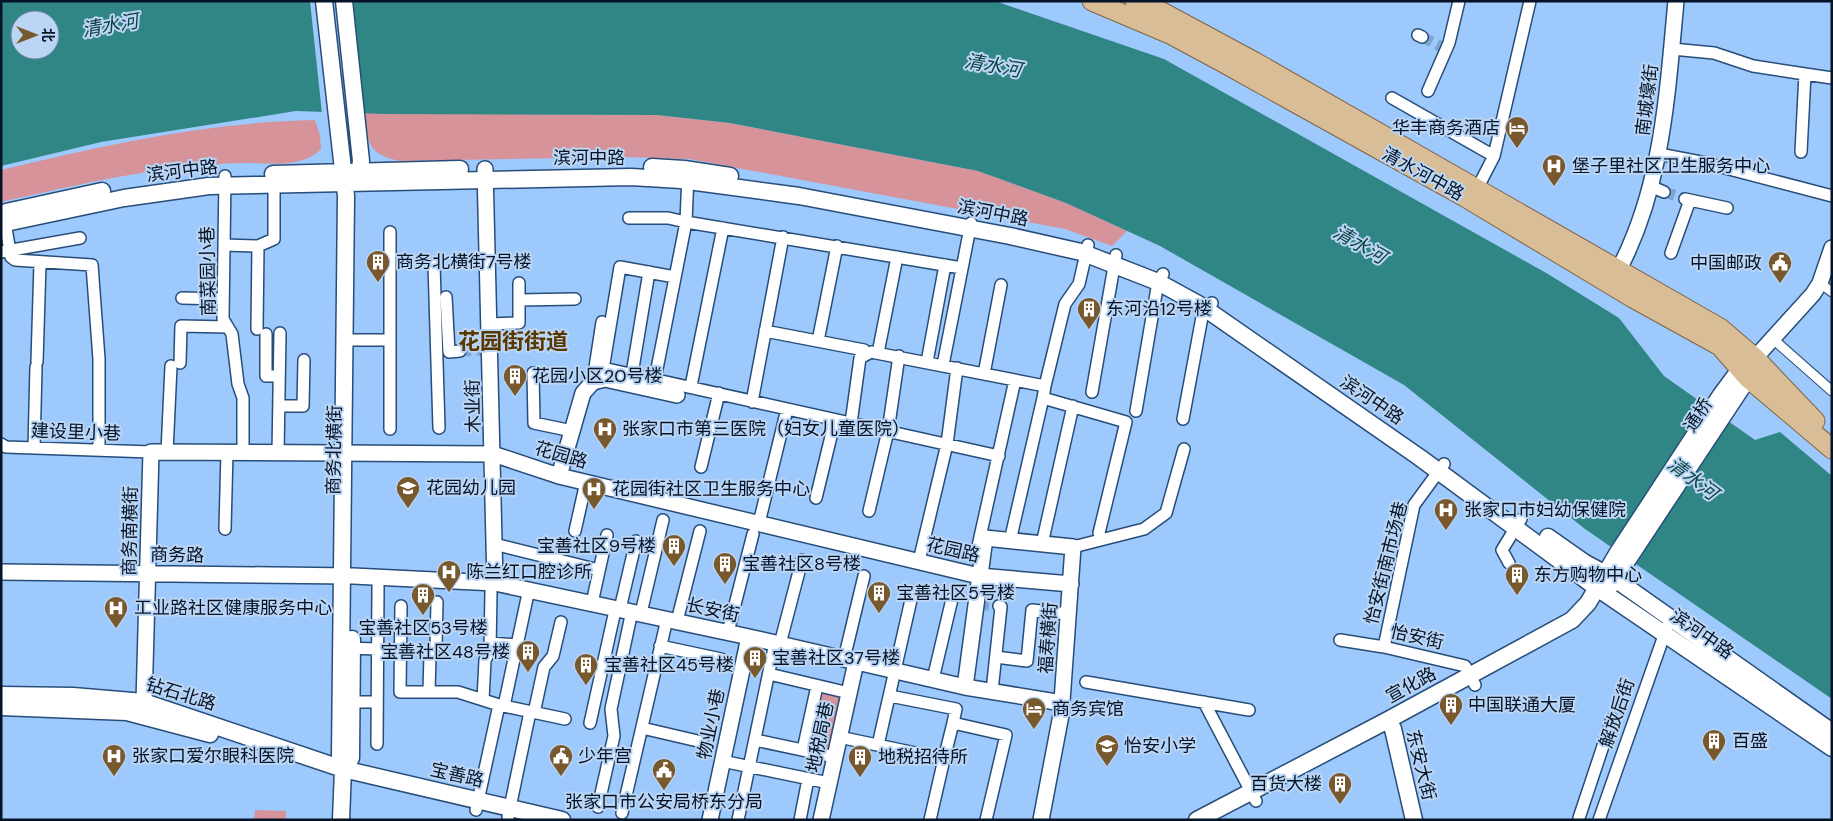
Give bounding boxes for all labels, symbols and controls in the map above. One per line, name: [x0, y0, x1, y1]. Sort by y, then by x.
water label: 清水河: [80, 8, 144, 43]
north arrow: [10, 10, 60, 60]
text: 北: [39, 28, 57, 42]
water label: 清水河: [963, 48, 1027, 83]
street label: 南城壕街: [1631, 63, 1663, 137]
hotel icon: 华丰商务酒店: [1504, 115, 1530, 149]
place label: 华丰商务酒店: [1392, 116, 1500, 140]
street label: 清水河中路: [1378, 142, 1468, 206]
street label: 滨河中路: [553, 146, 625, 170]
hospital icon: 堡子里社区卫生服务中心: [1541, 153, 1567, 187]
place label: 堡子里社区卫生服务中心: [1572, 154, 1770, 178]
street label: 滨河中路: [145, 155, 219, 187]
street label: 滨河中路: [955, 194, 1031, 232]
water label: 清水河: [1329, 219, 1394, 272]
street label: 南菜园小巷: [195, 226, 221, 316]
building icon: 商务北横街7号楼: [365, 249, 391, 283]
place label: 商务北横街7号楼: [396, 250, 532, 274]
public building icon: 中国邮政: [1767, 250, 1793, 284]
place label: 中国邮政: [1690, 251, 1762, 275]
building icon: 东河沿12号楼: [1076, 296, 1102, 330]
place label: 东河沿12号楼: [1106, 297, 1212, 321]
district label: 花园街街道: [458, 327, 568, 356]
building icon: 花园小区20号楼: [502, 363, 528, 397]
place label: 花园小区20号楼: [532, 364, 663, 388]
street label: 滨河中路: [1335, 370, 1409, 430]
street label: 木业街: [461, 379, 485, 433]
street label: 通桥: [1678, 393, 1718, 437]
street label: 商务北横街: [321, 405, 347, 495]
hospital icon: 张家口市第三医院（妇女儿童医院）: [592, 416, 618, 450]
place label: 张家口市第三医院（妇女儿童医院）: [622, 417, 910, 441]
street label: 建设里小巷: [31, 418, 121, 446]
street label: 花园路: [532, 436, 590, 474]
water label: 清水河: [1662, 451, 1726, 508]
school or university icon: 花园幼儿园: [395, 475, 421, 509]
place label: 花园幼儿园: [426, 476, 516, 500]
hospital icon: 花园街社区卫生服务中心: [581, 476, 607, 510]
place label: 花园街社区卫生服务中心: [612, 477, 810, 501]
street label: 商务南横街: [117, 486, 143, 576]
hospital icon: 张家口市妇幼保健院: [1433, 497, 1459, 531]
place label: 张家口市妇幼保健院: [1464, 498, 1626, 522]
street label: 怡安街南市场巷: [1359, 499, 1413, 627]
street label: 花园路: [924, 532, 982, 568]
building icon: 宝善社区9号楼: [661, 533, 687, 567]
place label: 宝善社区9号楼: [537, 534, 656, 558]
street label: 商务路: [150, 543, 204, 567]
building icon: 宝善社区8号楼: [712, 551, 738, 585]
place label: 宝善社区8号楼: [742, 552, 861, 576]
hospital icon: 陈兰红口腔诊所: [436, 559, 462, 593]
place label: 陈兰红口腔诊所: [466, 560, 592, 584]
building icon: 东方购物中心: [1504, 562, 1530, 596]
place label: 东方购物中心: [1534, 563, 1642, 587]
building icon: 宝善社区5号楼: [866, 580, 892, 614]
place label: 宝善社区5号楼: [896, 581, 1015, 605]
building icon: 宝善社区53号楼: [410, 582, 436, 616]
street label: 长安街: [684, 593, 742, 627]
hospital icon: 工业路社区健康服务中心: [103, 595, 129, 629]
place label: 工业路社区健康服务中心: [134, 596, 332, 620]
street label: 福寿横街: [1034, 601, 1062, 675]
street label: 滨河中路: [1666, 604, 1738, 664]
place label: 宝善社区53号楼: [358, 616, 488, 640]
street label: 怡安街: [1388, 619, 1446, 655]
building icon: 宝善社区48号楼: [515, 639, 541, 673]
place label: 宝善社区48号楼: [380, 640, 510, 664]
building icon: 宝善社区37号楼: [742, 645, 768, 679]
place label: 宝善社区37号楼: [772, 646, 900, 670]
building icon: 宝善社区45号楼: [573, 652, 599, 686]
place label: 宝善社区45号楼: [604, 653, 734, 677]
street label: 宣化路: [1382, 661, 1440, 709]
street label: 钻石北路: [143, 672, 219, 716]
street label: 解放后街: [1594, 675, 1640, 751]
street label: 物业小巷: [692, 686, 730, 762]
building icon: 中国联通大厦: [1438, 692, 1464, 726]
place label: 中国联通大厦: [1468, 693, 1576, 717]
hotel icon: 商务宾馆: [1021, 696, 1047, 730]
place label: 商务宾馆: [1052, 697, 1124, 721]
street label: 地税局巷: [801, 699, 839, 775]
street label: 东安大街: [1401, 727, 1441, 803]
building icon: 百盛: [1701, 728, 1727, 762]
place label: 百盛: [1732, 729, 1768, 753]
school or university icon: 怡安小学: [1094, 733, 1120, 767]
place label: 怡安小学: [1124, 734, 1196, 758]
hospital icon: 张家口爱尔眼科医院: [101, 743, 127, 777]
public building icon: 少年宫: [548, 743, 574, 777]
place label: 张家口爱尔眼科医院: [132, 744, 294, 768]
place label: 少年宫: [578, 744, 632, 768]
building icon: 地税招待所: [847, 744, 873, 778]
place label: 地税招待所: [878, 745, 968, 769]
street label: 宝善路: [428, 757, 486, 793]
public building icon: 张家口市公安局桥东分局: [651, 757, 677, 791]
building icon: 百货大楼: [1327, 771, 1353, 805]
place label: 百货大楼: [1250, 772, 1322, 796]
place label: 张家口市公安局桥东分局: [565, 790, 763, 814]

